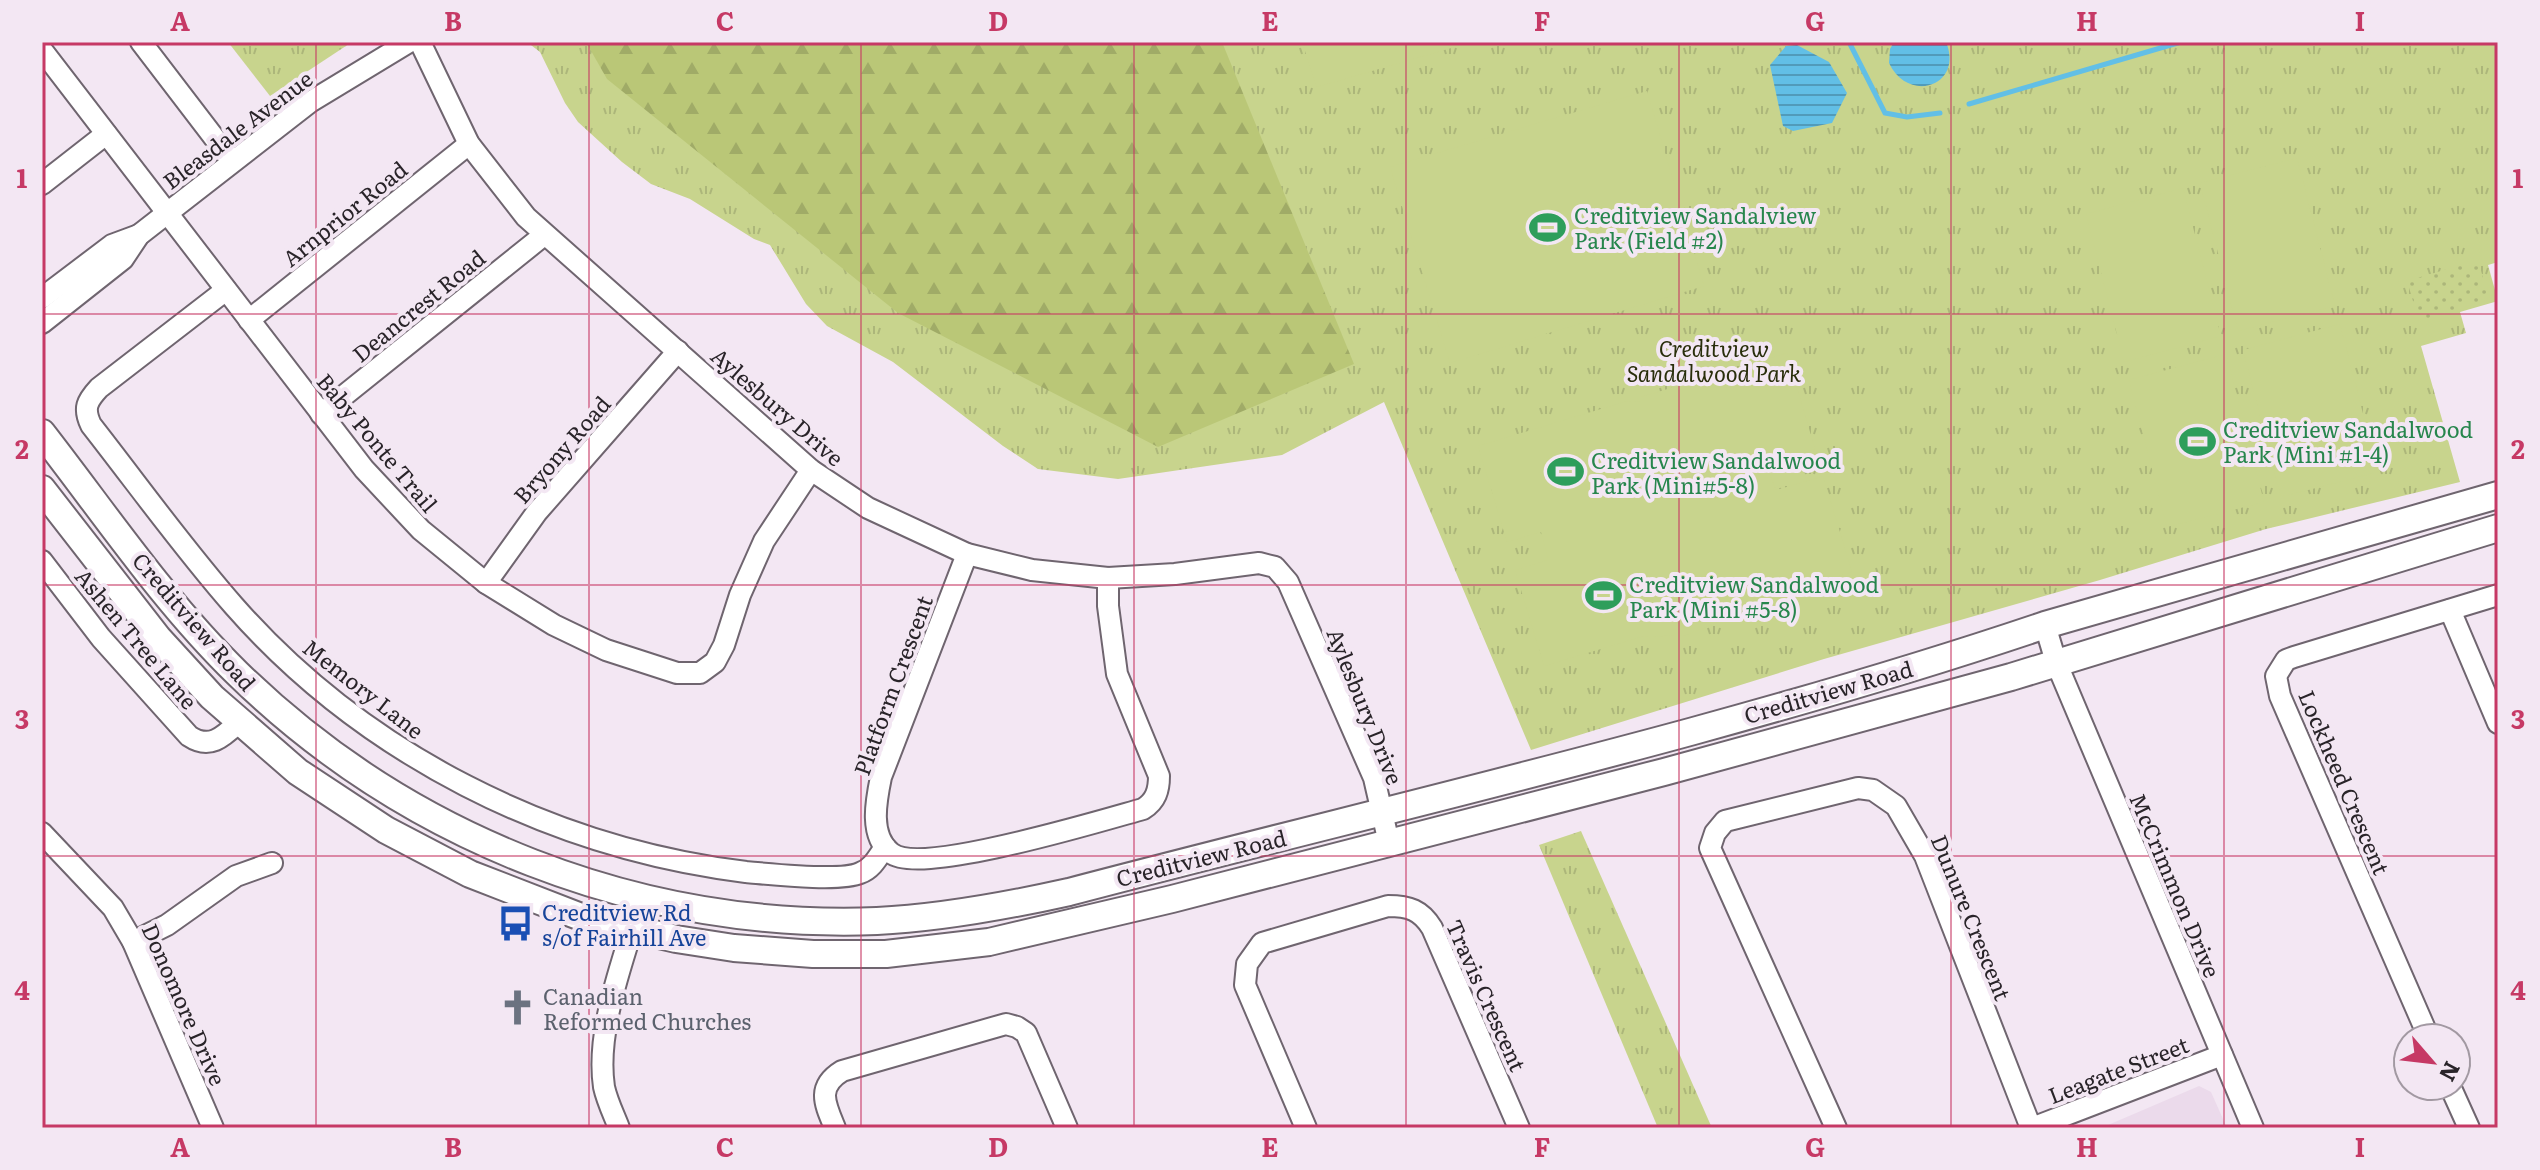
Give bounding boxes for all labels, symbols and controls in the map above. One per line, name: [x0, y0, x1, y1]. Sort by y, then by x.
text: A: [170, 0, 190, 39]
text: B: [444, 0, 462, 39]
text: C: [716, 0, 734, 39]
text: D: [988, 0, 1008, 39]
text: E: [1261, 0, 1279, 39]
text: F: [1534, 0, 1550, 39]
text: G: [1805, 0, 1825, 39]
text: H: [2076, 0, 2098, 39]
text: I: [2355, 0, 2365, 39]
street label: Bleasdale Avenue: [155, 62, 319, 196]
street label: Arnprior Road: [274, 152, 414, 274]
text: 1: [17, 157, 28, 196]
text: 1: [2513, 157, 2524, 196]
place label: Creditview Sandalview Park (Field #2): [1574, 198, 1816, 256]
sports icon: Creditview Sandalview Park (Field #2): [1529, 208, 1567, 246]
street label: Deancrest Road: [344, 241, 492, 369]
park label: Creditview Sandalwood Park: [1627, 331, 1801, 389]
street label: Aylesbury Drive: [704, 339, 852, 473]
street label: Baby Ponte Trail: [310, 365, 446, 519]
street label: Bryony Road: [505, 388, 617, 510]
place label: Creditview Sandalwood Park (Mini #1-4): [2223, 412, 2473, 470]
sports icon: Creditview Sandalwood Park (Mini #1-4): [2178, 422, 2216, 460]
text: 2: [15, 428, 29, 467]
text: 2: [2511, 428, 2525, 467]
place label: Creditview Sandalwood Park (Mini#5-8): [1591, 443, 1841, 501]
sports icon: Creditview Sandalwood Park (Mini#5-8): [1546, 453, 1584, 491]
street label: Creditview Road: [125, 544, 265, 698]
street label: Ashen Tree Lane: [68, 560, 206, 716]
place label: Creditview Sandalwood Park (Mini #5-8): [1629, 567, 1879, 625]
sports icon: Creditview Sandalwood Park (Mini #5-8): [1584, 577, 1622, 615]
street label: Platform Crescent: [844, 590, 940, 780]
street label: Aylesbury Drive: [1320, 623, 1412, 789]
street label: Memory Lane: [296, 630, 432, 746]
street label: Creditview Road: [1740, 651, 1916, 731]
street label: Lockheed Crescent: [2291, 685, 2399, 880]
text: 3: [15, 698, 29, 737]
text: 3: [2511, 698, 2525, 737]
street label: McCrimmon Drive: [2122, 788, 2230, 982]
street label: Creditview Road: [1113, 820, 1289, 894]
street label: Dunure Crescent: [1924, 829, 2020, 1005]
place label: Creditview Rd s/of Fairhill Ave: [542, 895, 707, 953]
bus stop icon: Creditview Rd s/of Fairhill Ave: [497, 905, 535, 943]
street label: Travis Crescent: [1439, 914, 1535, 1076]
street label: Donomore Drive: [134, 918, 236, 1090]
text: 4: [14, 969, 30, 1008]
text: 4: [2510, 969, 2526, 1008]
place label: Canadian Reformed Churches: [543, 979, 751, 1037]
church icon: Canadian Reformed Churches: [498, 989, 536, 1027]
north arrow: [2392, 1022, 2472, 1102]
street label: Leagate Street: [2043, 1027, 2193, 1111]
text: N: [2432, 1056, 2470, 1088]
text: A: [170, 1126, 190, 1165]
text: B: [444, 1126, 462, 1165]
text: C: [716, 1126, 734, 1165]
text: D: [988, 1126, 1008, 1165]
text: E: [1261, 1126, 1279, 1165]
text: F: [1534, 1126, 1550, 1165]
text: G: [1805, 1126, 1825, 1165]
text: H: [2076, 1126, 2098, 1165]
text: I: [2355, 1126, 2365, 1165]

